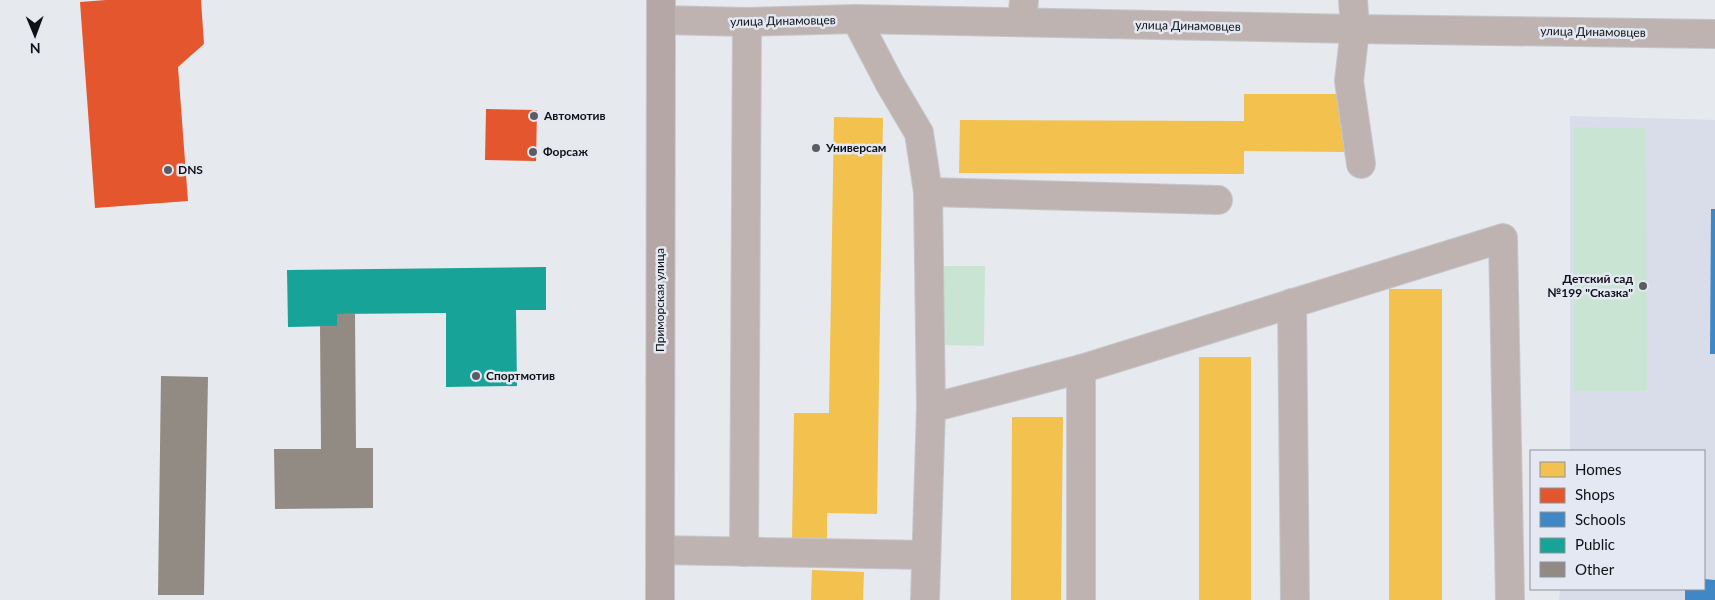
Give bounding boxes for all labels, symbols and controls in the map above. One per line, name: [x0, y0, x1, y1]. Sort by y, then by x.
north arrow: [10, 10, 60, 60]
street label: улица Динамовцев: [730, 12, 836, 29]
street label: улица Динамовцев: [1135, 17, 1241, 34]
street label: улица Динамовцев: [1540, 23, 1646, 40]
text: N: [30, 40, 41, 57]
place label: Автомотив: [543, 108, 606, 123]
marker: Автомотив: [528, 110, 540, 122]
place label: Универсам: [825, 140, 886, 155]
marker: Универсам: [810, 142, 822, 154]
place label: Форсаж: [543, 144, 588, 159]
marker: Форсаж: [527, 146, 539, 158]
place label: DNS: [178, 162, 203, 177]
marker: DNS: [162, 164, 174, 176]
street label: Приморская улица: [652, 248, 667, 352]
place label: Детский сад №199 "Сказка": [1547, 271, 1633, 300]
marker: Детский сад №199 "Сказка": [1637, 280, 1649, 292]
place label: Спортмотив: [486, 368, 555, 383]
marker: Спортмотив: [470, 370, 482, 382]
legend: [1530, 450, 1705, 590]
text: Homes: [1575, 460, 1621, 478]
text: Shops: [1575, 485, 1615, 503]
text: Schools: [1575, 510, 1626, 528]
text: Public: [1575, 535, 1615, 553]
text: Other: [1575, 560, 1615, 578]

